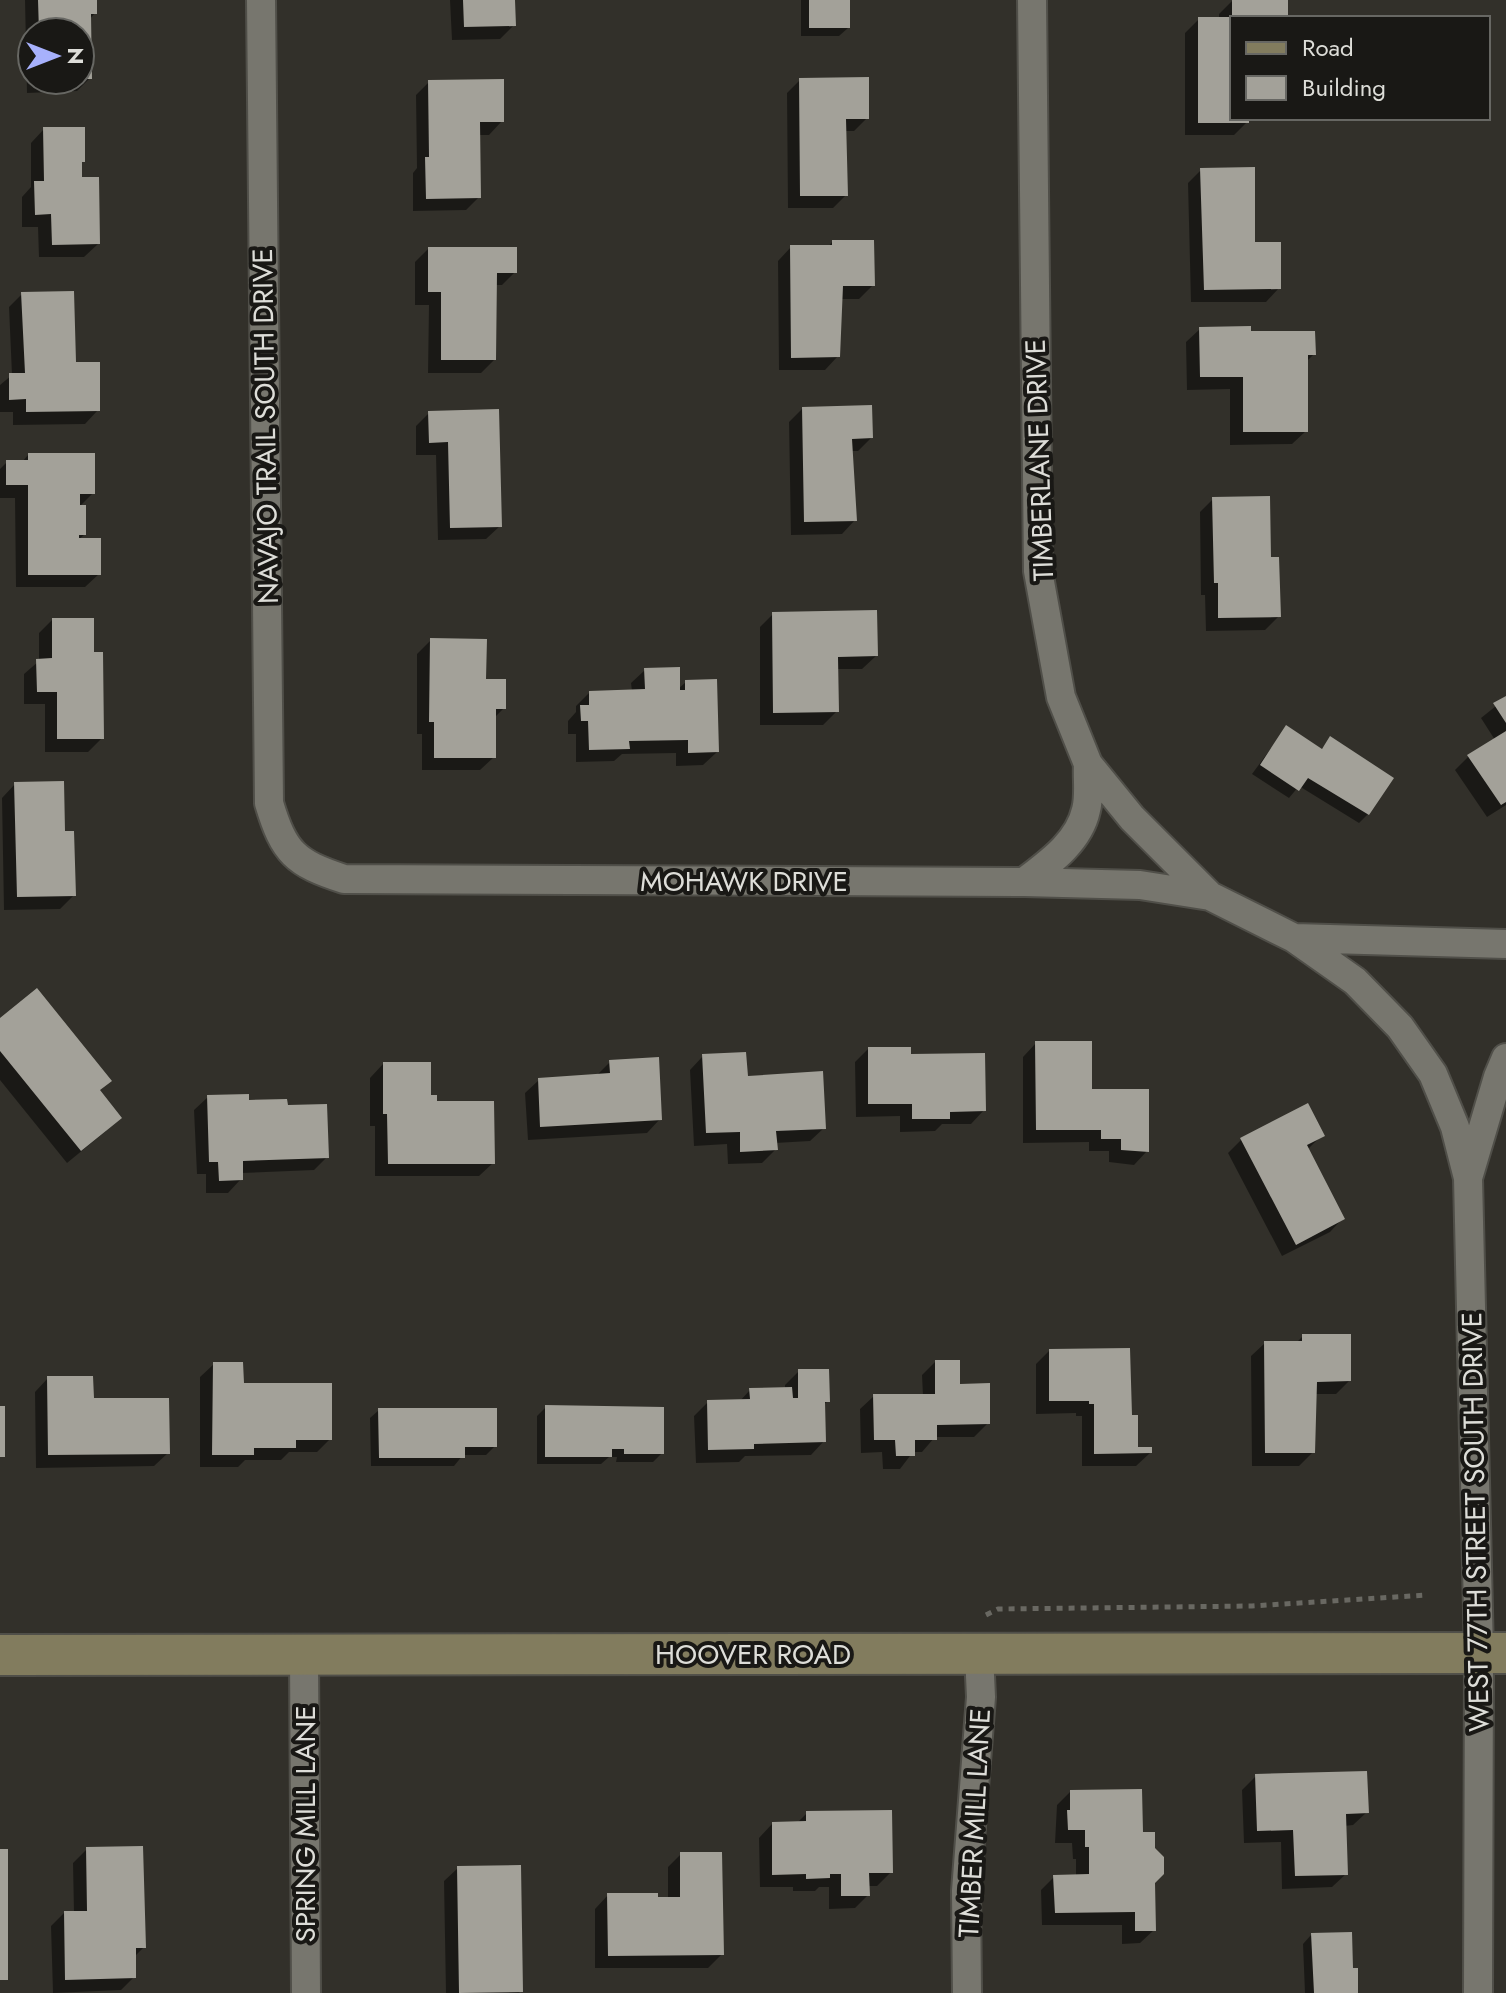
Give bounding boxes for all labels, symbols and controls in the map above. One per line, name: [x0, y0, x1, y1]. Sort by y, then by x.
north arrow: [16, 16, 96, 96]
legend: [1230, 16, 1490, 120]
text: Road: [1302, 30, 1354, 65]
text: N: [60, 47, 92, 65]
text: Building: [1302, 70, 1386, 105]
street label: NAVAJO TRAIL SOUTH DRIVE: [242, 248, 289, 604]
street label: TIMBERLANE DRIVE: [1015, 338, 1064, 582]
street label: MOHAWK DRIVE: [640, 861, 848, 902]
street label: WEST 77TH STREET SOUTH DRIVE: [1451, 1312, 1500, 1732]
street label: HOOVER ROAD: [655, 1634, 851, 1675]
street label: SPRING MILL LANE: [285, 1705, 326, 1943]
street label: TIMBER MILL LANE: [948, 1707, 1001, 1939]

